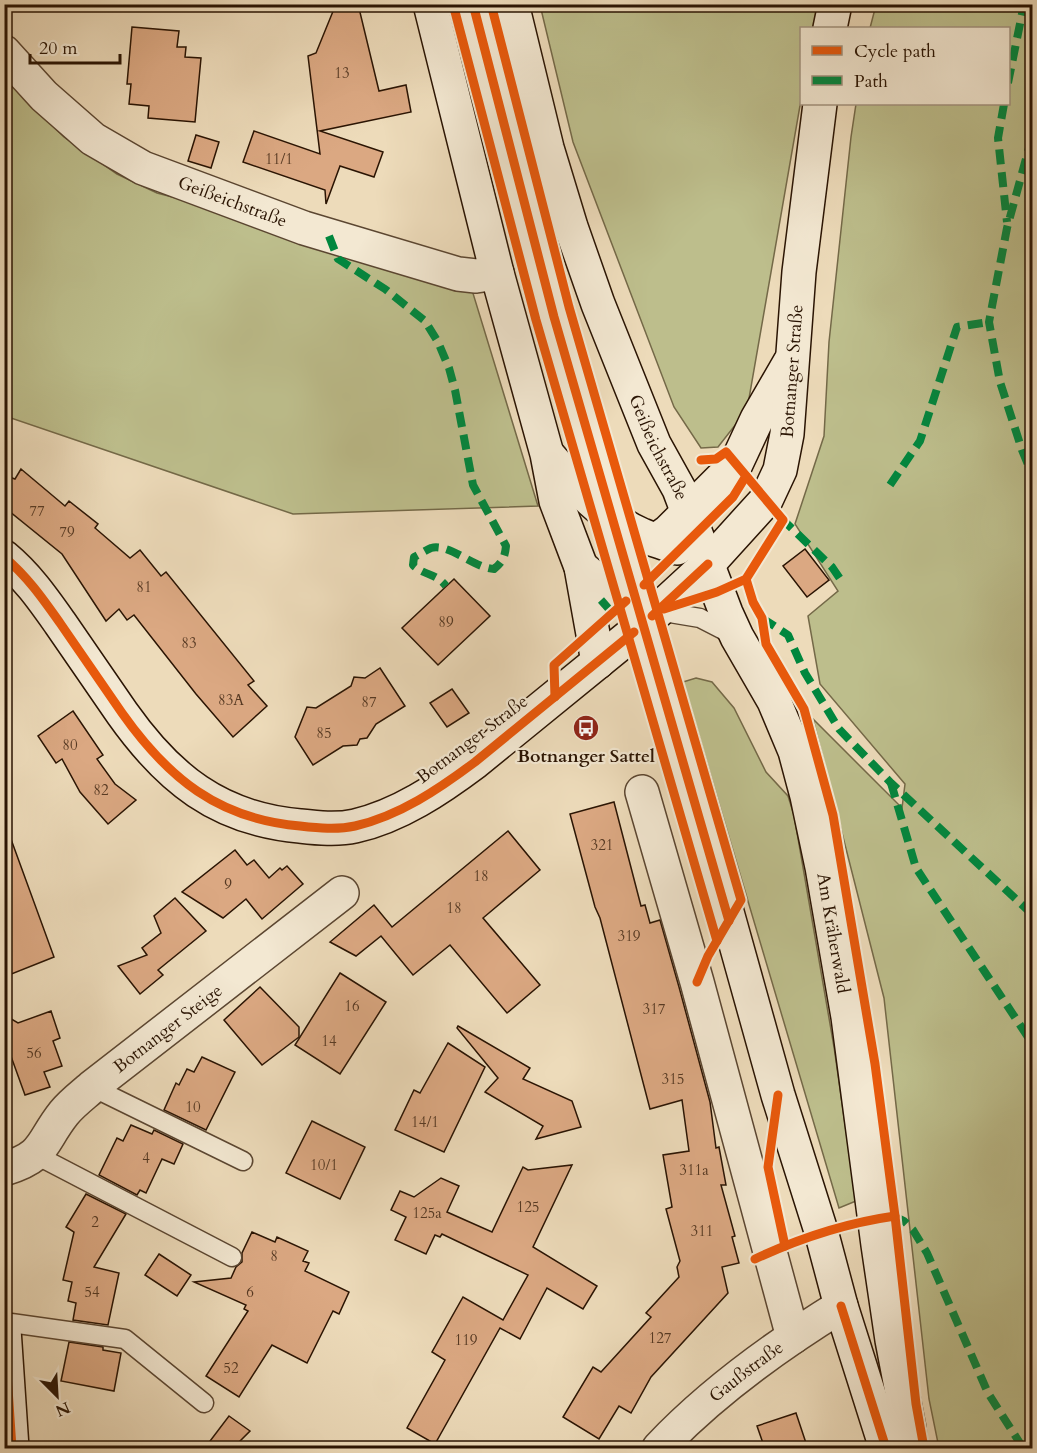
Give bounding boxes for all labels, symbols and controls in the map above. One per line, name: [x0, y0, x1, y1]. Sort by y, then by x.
scale bar: [30, 27, 120, 65]
legend: [800, 27, 1010, 105]
text: 20 m: [39, 36, 78, 61]
text: Cycle path: [854, 39, 936, 64]
house number: 13: [334, 63, 350, 83]
text: Path: [854, 69, 888, 94]
house number: 11/1: [265, 149, 293, 169]
street label: Geißeichstraße: [174, 170, 290, 234]
street label: Botnanger Straße: [775, 304, 810, 439]
street label: Geißeichstraße: [622, 391, 694, 504]
house number: 77: [29, 501, 45, 521]
house number: 79: [59, 522, 75, 542]
house number: 81: [136, 577, 152, 597]
house number: 89: [438, 612, 454, 632]
house number: 83: [181, 633, 197, 653]
street label: Botnanger Straße: [411, 689, 533, 790]
house number: 83A: [218, 690, 244, 710]
house number: 87: [361, 692, 377, 712]
bus stop icon: Botnanger Sattel: [571, 713, 601, 743]
house number: 85: [316, 723, 332, 743]
house number: 80: [62, 735, 78, 755]
place label: Botnanger Sattel: [517, 744, 655, 769]
house number: 82: [93, 780, 109, 800]
house number: 321: [590, 835, 614, 855]
house number: 18: [473, 866, 489, 886]
street label: Am Kräherwald: [810, 871, 856, 996]
house number: 9: [224, 874, 232, 894]
house number: 18: [446, 898, 462, 918]
house number: 319: [617, 926, 641, 946]
street label: Botnanger Steige: [108, 978, 228, 1079]
house number: 16: [344, 996, 360, 1016]
house number: 317: [642, 999, 666, 1019]
house number: 14: [321, 1031, 337, 1051]
house number: 56: [26, 1043, 42, 1063]
house number: 315: [661, 1069, 685, 1089]
house number: 10: [185, 1097, 201, 1117]
house number: 14/1: [411, 1112, 439, 1132]
house number: 4: [142, 1148, 150, 1168]
house number: 10/1: [310, 1155, 338, 1175]
house number: 311a: [679, 1160, 709, 1180]
house number: 125: [516, 1197, 540, 1217]
house number: 125a: [412, 1203, 442, 1223]
house number: 2: [91, 1212, 99, 1232]
house number: 311: [690, 1221, 714, 1241]
house number: 8: [270, 1246, 278, 1266]
house number: 54: [84, 1282, 100, 1302]
house number: 6: [246, 1282, 254, 1302]
house number: 127: [648, 1328, 672, 1348]
house number: 119: [454, 1330, 478, 1350]
street label: Gaußstraße: [704, 1335, 789, 1408]
house number: 52: [223, 1358, 239, 1378]
north arrow: [27, 1366, 87, 1426]
text: N: [52, 1396, 74, 1422]

